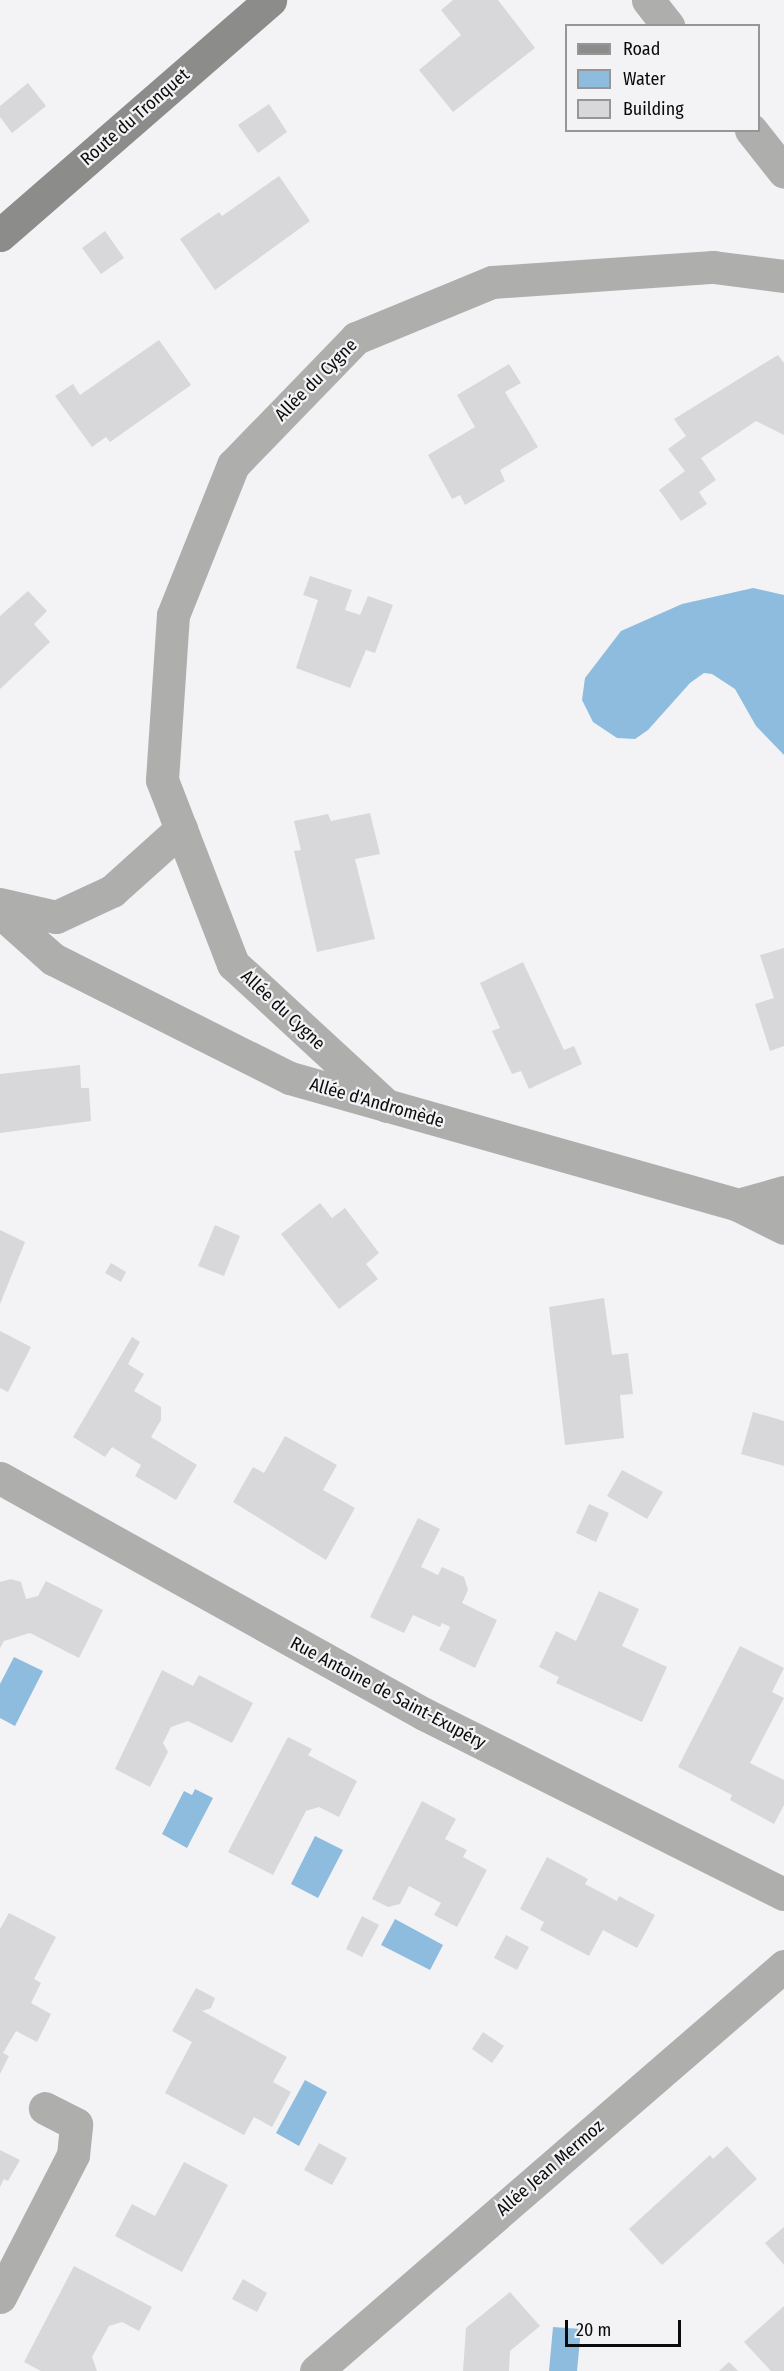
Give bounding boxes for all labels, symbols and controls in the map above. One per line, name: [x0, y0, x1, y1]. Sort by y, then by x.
legend: [565, 24, 760, 132]
text: Road: [623, 38, 660, 60]
street label: Route du Tronquet: [76, 64, 194, 170]
text: Water: [623, 68, 666, 90]
text: Building: [623, 98, 684, 120]
street label: Allée du Cygne: [270, 334, 362, 426]
street label: Allée du Cygne: [236, 966, 330, 1054]
street label: Allée d'Andromède: [307, 1073, 447, 1133]
street label: Rue Antoine de Saint-Exupéry: [287, 1632, 489, 1754]
street label: Allée Jean Mermoz: [492, 2115, 608, 2221]
scale bar: [568, 2308, 684, 2346]
text: 20 m: [576, 2319, 611, 2341]

